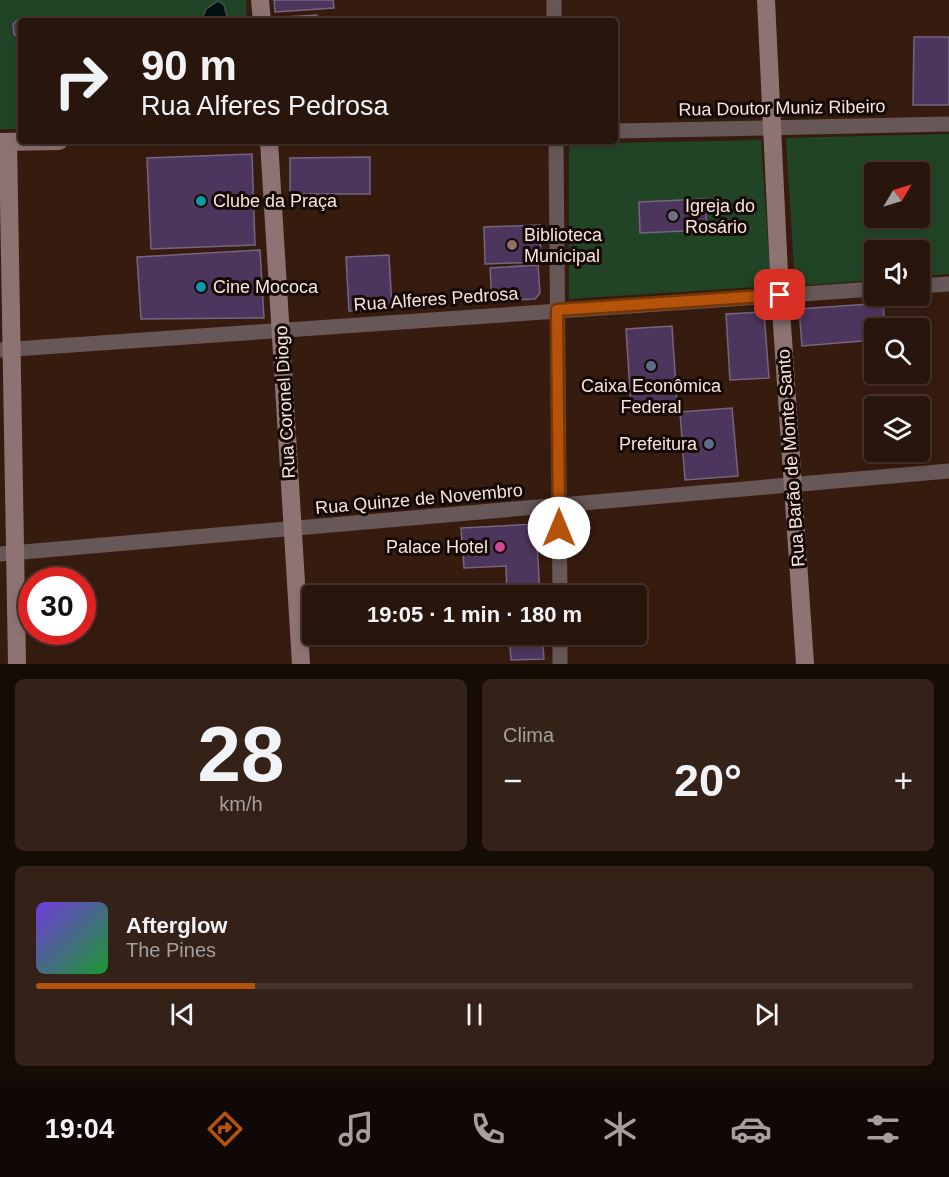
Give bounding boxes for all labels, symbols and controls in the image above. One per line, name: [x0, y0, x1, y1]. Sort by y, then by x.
icon: right: [42, 42, 120, 120]
text: 90 m: [141, 42, 237, 89]
text: Rua Alferes Pedrosa: [141, 91, 389, 121]
street label: Rua Doutor Muniz Ribeiro: [678, 96, 886, 120]
north arrow: [864, 162, 930, 228]
map controls: [864, 162, 930, 462]
place label: Clube da Praça: [213, 191, 338, 211]
marker: Clube da Praça: [194, 194, 208, 208]
place label: Igreja do Rosário: [685, 196, 755, 237]
marker: Igreja do Rosário: [666, 209, 680, 223]
place label: Biblioteca Municipal: [524, 225, 603, 266]
marker: Biblioteca Municipal: [505, 238, 519, 252]
button: sound: [864, 240, 930, 306]
pin: [754, 269, 805, 320]
place label: Cine Mococa: [213, 277, 319, 297]
icon: arrive: [763, 278, 796, 311]
marker: Cine Mococa: [194, 280, 208, 294]
street label: Rua Alferes Pedrosa: [353, 283, 520, 315]
button: search: [864, 318, 930, 384]
street label: Rua Coronel Diogo: [271, 325, 299, 479]
street label: Rua Barão de Monte Santo: [773, 348, 809, 568]
marker: Caixa Econômica Federal: [644, 359, 658, 373]
place label: Caixa Econômica Federal: [581, 376, 722, 417]
button: layers: [864, 396, 930, 462]
place label: Prefeitura: [619, 434, 698, 454]
marker: Prefeitura: [702, 437, 716, 451]
street label: Rua Quinze de Novembro: [314, 480, 524, 518]
position arrow: [527, 496, 591, 560]
place label: Palace Hotel: [386, 537, 488, 557]
marker: Palace Hotel: [493, 540, 507, 554]
speed limit sign: 30: [18, 567, 96, 645]
text: 19:05 · 1 min · 180 m: [367, 602, 582, 627]
text: 28: [198, 710, 284, 798]
text: Clima: [503, 724, 554, 746]
text: 20°: [674, 755, 742, 806]
text: −: [503, 762, 522, 799]
text: +: [894, 762, 913, 799]
text: km/h: [219, 793, 263, 815]
text: Afterglow: [126, 913, 227, 938]
text: The Pines: [126, 939, 216, 961]
icon: previous: [166, 998, 199, 1031]
icon: pause: [458, 998, 491, 1031]
icon: next: [750, 998, 783, 1031]
icon: directions: [204, 1108, 246, 1150]
icon: music: [335, 1108, 377, 1150]
icon: phone: [467, 1108, 509, 1150]
icon: climate: [599, 1108, 641, 1150]
icon: car: [730, 1108, 772, 1150]
icon: filters: [862, 1108, 904, 1150]
text: 19:04: [45, 1114, 114, 1144]

